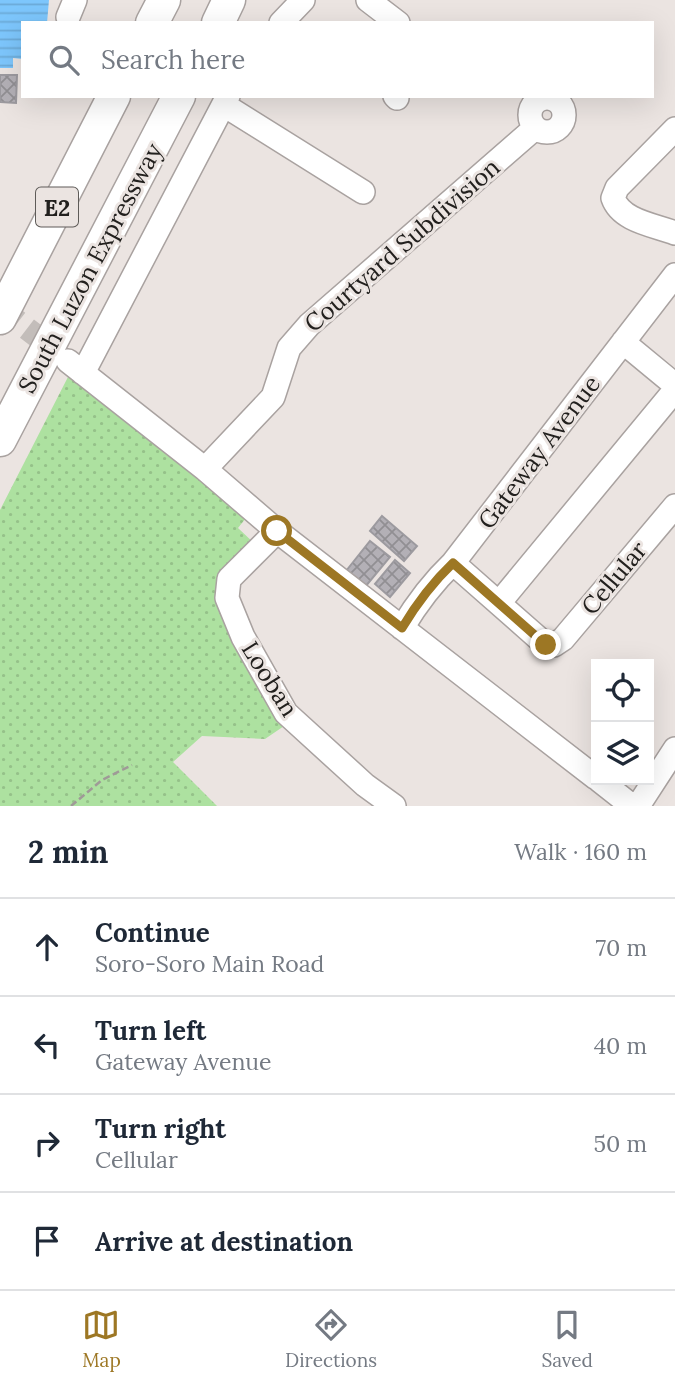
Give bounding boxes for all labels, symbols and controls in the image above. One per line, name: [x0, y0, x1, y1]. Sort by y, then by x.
search box: [21, 21, 654, 98]
icon: search: [45, 41, 83, 79]
text: Search here: [101, 43, 245, 76]
street label: South Luzon Expressway: [11, 138, 169, 398]
street label: Courtyard Subdivision: [298, 152, 506, 338]
road number: E2: [36, 188, 78, 227]
street label: Gateway Avenue: [471, 369, 607, 535]
route start: [261, 515, 292, 546]
street label: Cellular: [574, 534, 654, 621]
route end: [530, 629, 561, 660]
street label: Looban: [235, 636, 305, 722]
map controls: [591, 659, 654, 785]
button: locate: [591, 659, 654, 722]
button: layers: [591, 722, 654, 785]
text: 2 min: [28, 833, 108, 871]
text: Walk · 160 m: [514, 837, 647, 866]
text: Continue: [95, 916, 210, 949]
icon: ahead: [28, 928, 66, 966]
text: 70 m: [596, 933, 647, 962]
text: Soro-Soro Main Road: [95, 949, 324, 978]
text: Turn left: [95, 1014, 206, 1047]
icon: left: [28, 1026, 66, 1064]
text: 40 m: [594, 1031, 647, 1060]
text: Gateway Avenue: [95, 1047, 272, 1076]
text: Turn right: [95, 1112, 226, 1145]
icon: right: [28, 1124, 66, 1162]
text: 50 m: [594, 1129, 647, 1158]
text: Cellular: [95, 1145, 178, 1174]
icon: arrive: [28, 1222, 66, 1260]
text: Arrive at destination: [95, 1225, 353, 1258]
tab: Map: [82, 1306, 121, 1372]
tab: Directions: [285, 1306, 377, 1372]
tab: Saved: [541, 1306, 593, 1372]

